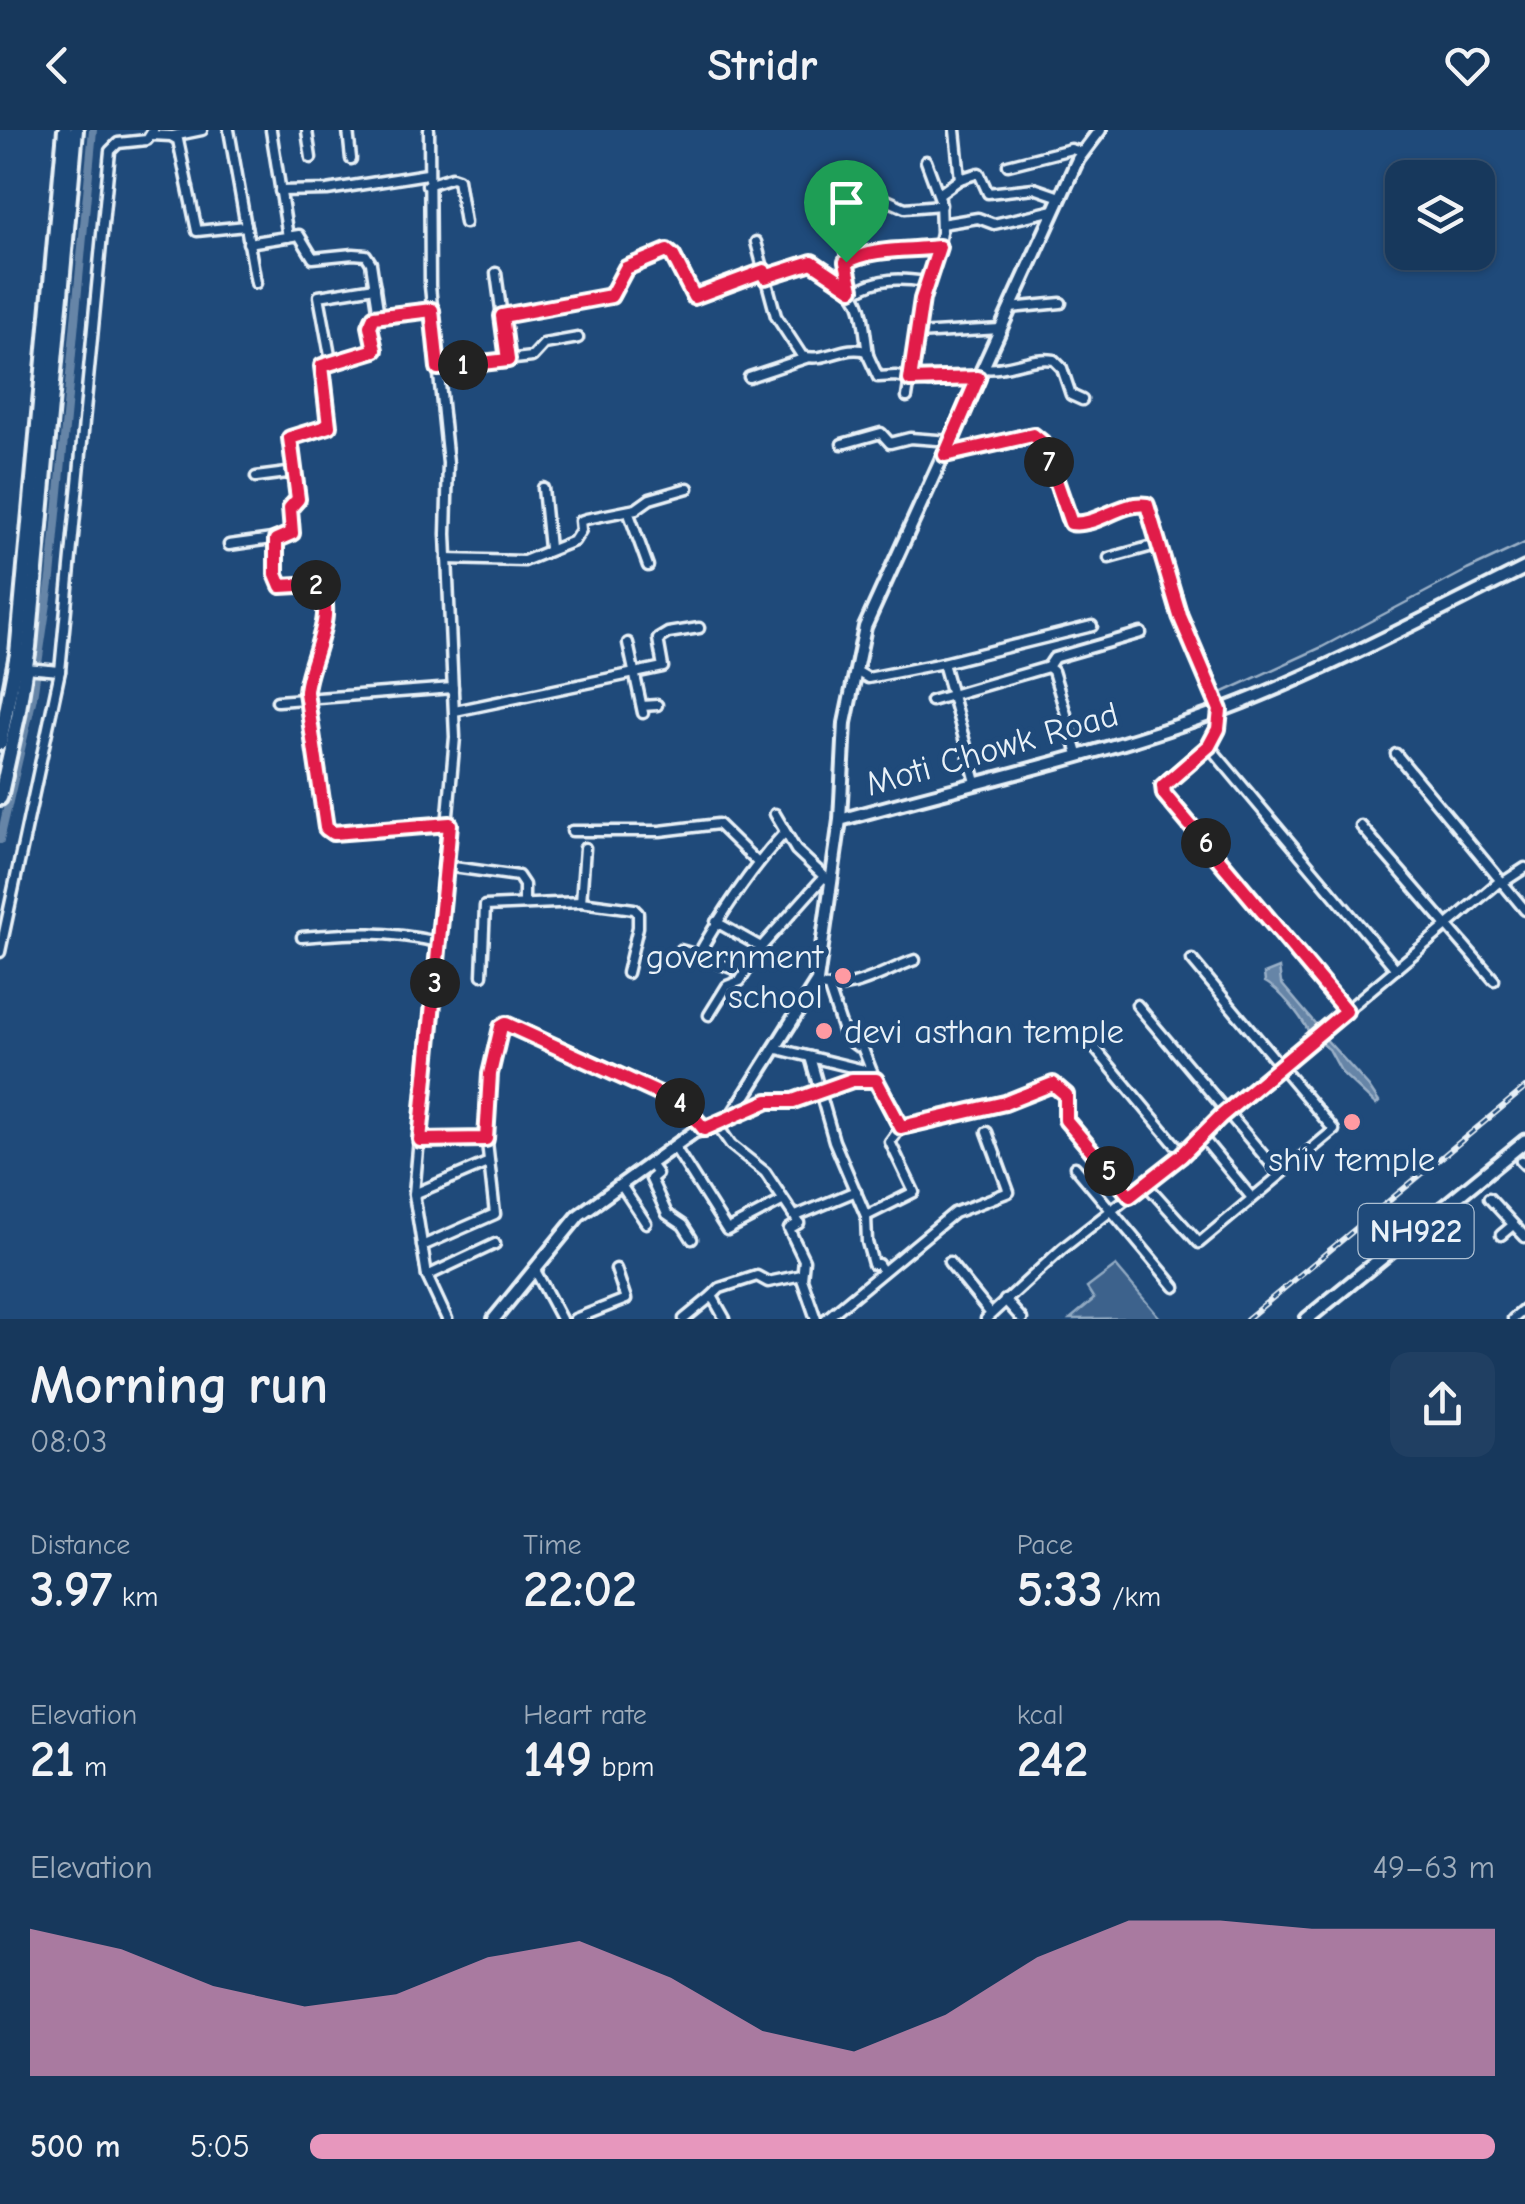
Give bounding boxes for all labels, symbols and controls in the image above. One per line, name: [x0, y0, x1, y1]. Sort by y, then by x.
icon: back: [30, 38, 85, 93]
icon: heart: [1440, 38, 1495, 93]
text: Stridr: [707, 39, 818, 91]
pin: [804, 160, 889, 263]
map controls: [1385, 160, 1495, 270]
button: layers: [1385, 160, 1495, 270]
icon: arrive: [819, 175, 874, 230]
pin: 1: [438, 340, 488, 390]
text: 1: [457, 349, 469, 381]
pin: 7: [1024, 437, 1074, 487]
text: 7: [1043, 446, 1055, 478]
pin: 2: [291, 560, 341, 610]
text: 2: [309, 569, 323, 601]
street label: Moti Chowk Road: [861, 693, 1123, 805]
pin: 6: [1181, 818, 1231, 868]
text: 6: [1199, 827, 1213, 859]
place label: government school: [646, 936, 824, 1017]
pin: 3: [410, 958, 460, 1008]
marker: government school: [832, 965, 854, 987]
text: 3: [428, 967, 442, 999]
place label: devi asthan temple: [844, 1011, 1124, 1052]
marker: devi asthan temple: [813, 1020, 835, 1042]
pin: 4: [655, 1078, 705, 1128]
text: 4: [673, 1087, 687, 1119]
marker: shiv temple: [1341, 1111, 1363, 1133]
place label: shiv temple: [1269, 1139, 1435, 1180]
pin: 5: [1084, 1146, 1134, 1196]
text: 5: [1102, 1155, 1116, 1187]
road number: NH922: [1358, 1204, 1474, 1258]
button: share: [1390, 1352, 1495, 1457]
text: Morning run: [30, 1353, 328, 1417]
text: 08:03: [30, 1423, 107, 1460]
text: Distance: [30, 1529, 130, 1561]
text: Time: [523, 1529, 581, 1561]
text: Pace: [1017, 1529, 1073, 1561]
text: 3.97: [30, 1561, 112, 1619]
text: 22:02: [523, 1561, 637, 1619]
text: 5:33: [1017, 1561, 1103, 1619]
text: km: [112, 1581, 158, 1613]
text: /km: [1103, 1581, 1161, 1613]
text: Elevation: [30, 1699, 137, 1731]
text: Heart rate: [523, 1699, 647, 1731]
text: kcal: [1017, 1699, 1064, 1731]
text: 21: [30, 1731, 75, 1789]
text: 149: [523, 1731, 592, 1789]
text: 242: [1017, 1731, 1088, 1789]
text: m: [75, 1751, 107, 1783]
text: bpm: [592, 1751, 654, 1783]
text: Elevation: [30, 1849, 153, 1886]
text: 49–63 m: [1373, 1849, 1495, 1886]
text: 500 m: [30, 2128, 120, 2165]
text: 5:05: [190, 2128, 250, 2165]

